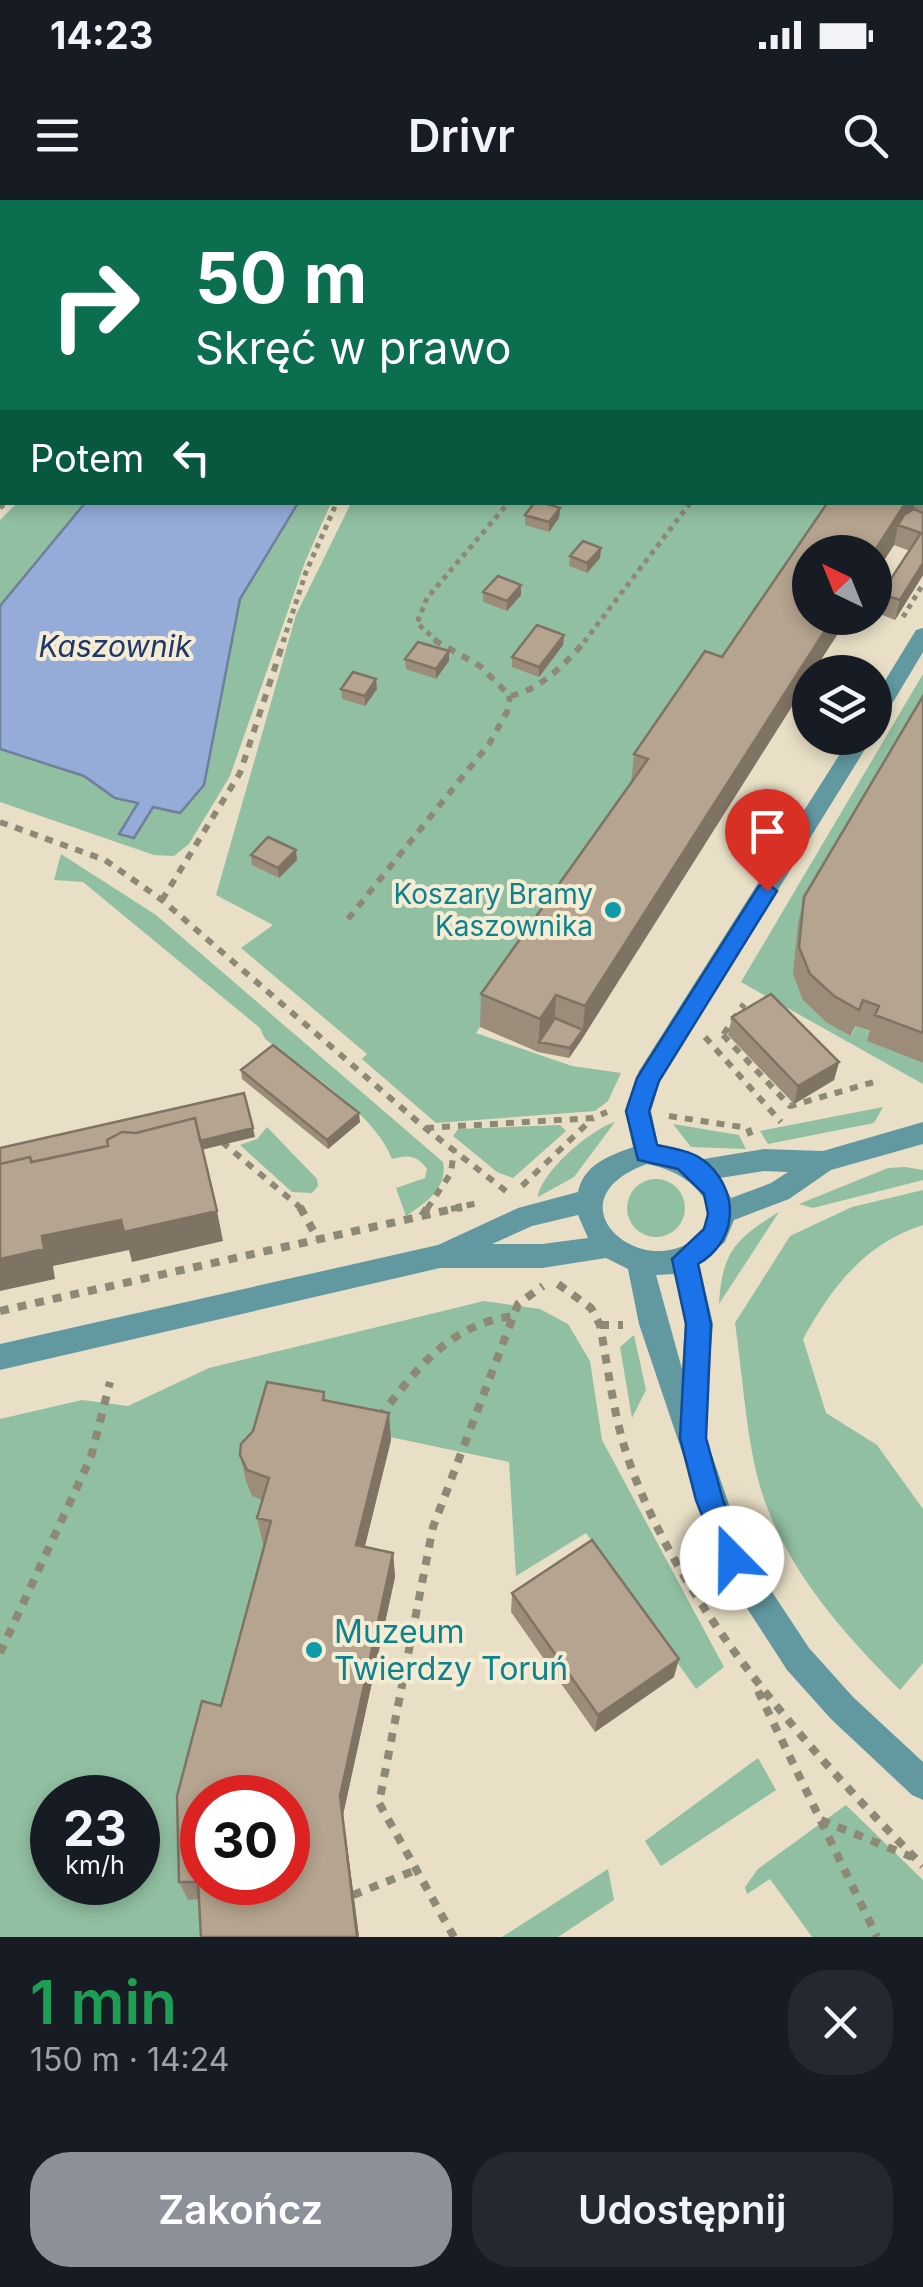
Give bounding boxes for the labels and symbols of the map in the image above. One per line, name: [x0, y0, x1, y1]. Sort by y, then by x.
north arrow: [792, 535, 892, 635]
water label: Kaszownik: [39, 628, 192, 664]
pin: [725, 789, 810, 892]
place label: Koszary Bramy Kaszownika: [394, 877, 593, 943]
marker: Koszary Bramy Kaszownika: [602, 899, 624, 921]
position arrow: [680, 1506, 784, 1610]
place label: Muzeum Twierdzy Toruń: [334, 1612, 568, 1688]
marker: Muzeum Twierdzy Toruń: [303, 1639, 325, 1661]
speed limit sign: 30: [180, 1775, 310, 1905]

